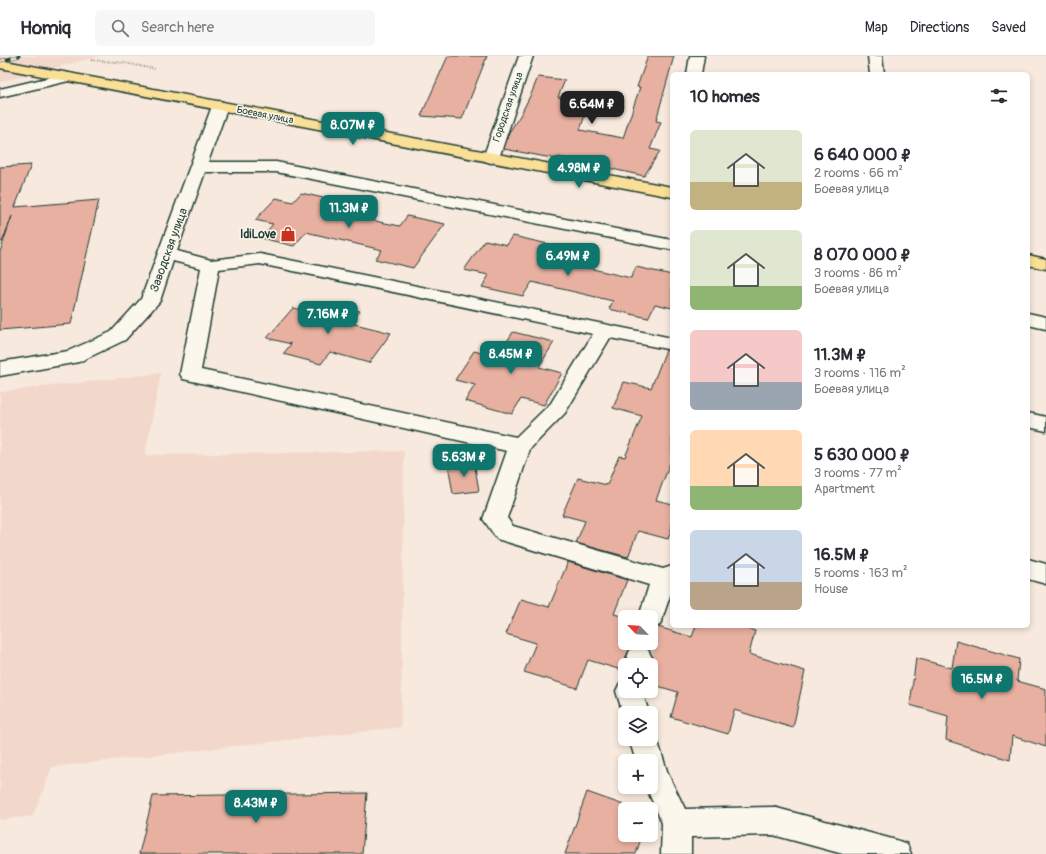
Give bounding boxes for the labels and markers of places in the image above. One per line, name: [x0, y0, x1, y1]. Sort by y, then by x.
pin: 6.64M ₽: [555, 91, 629, 125]
pin: 8.07M ₽: [316, 112, 390, 146]
pin: 4.98M ₽: [542, 155, 616, 189]
pin: 11.3M ₽: [312, 195, 386, 229]
shop icon: IdiLove: [279, 225, 297, 243]
place label: IdiLove: [240, 227, 277, 242]
pin: 6.49M ₽: [531, 243, 605, 277]
pin: 7.16M ₽: [291, 301, 365, 335]
pin: 8.45M ₽: [474, 341, 548, 375]
pin: 5.63M ₽: [427, 444, 501, 478]
pin: 16.5M ₽: [945, 666, 1019, 700]
pin: 8.43M ₽: [219, 790, 293, 824]

